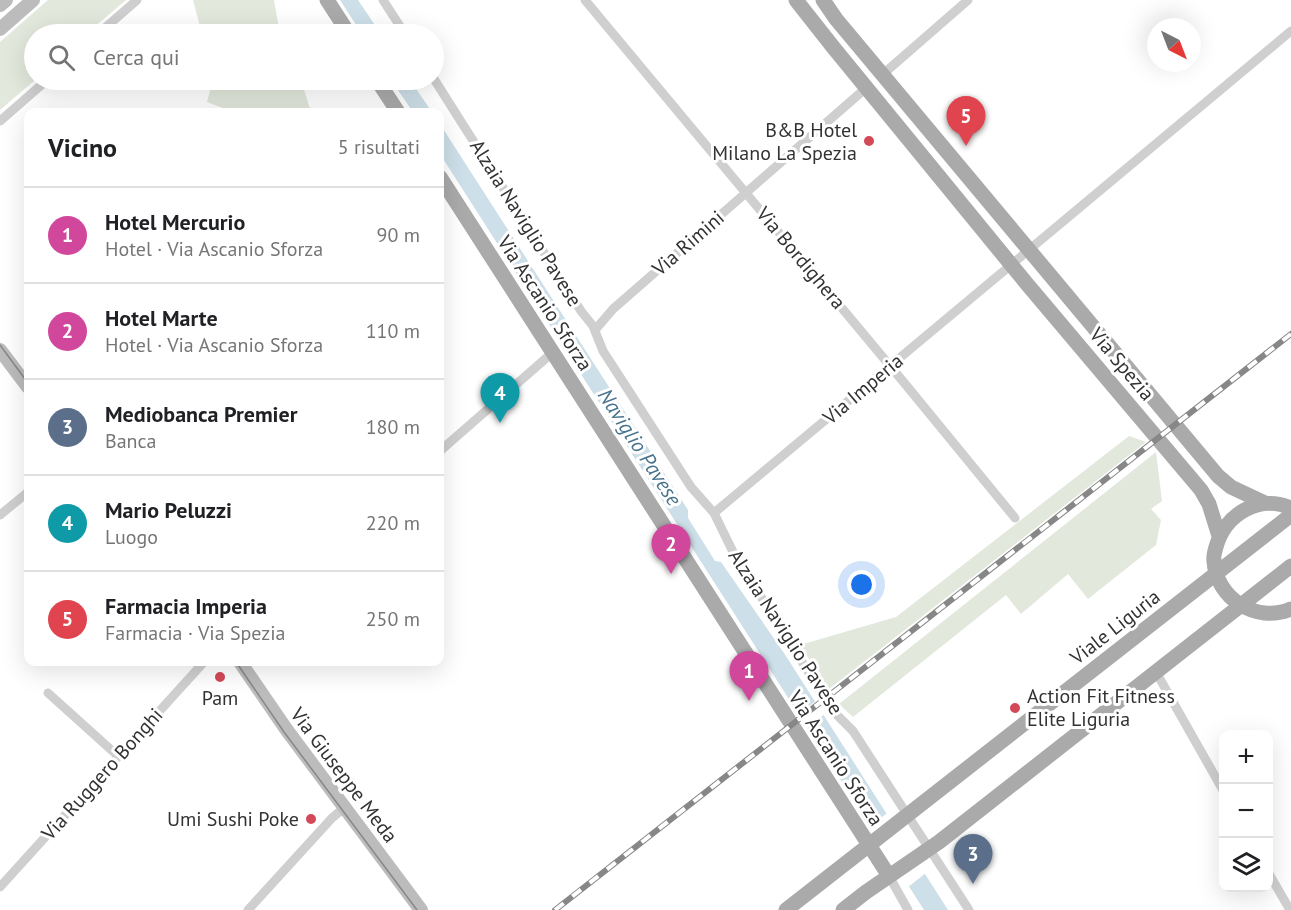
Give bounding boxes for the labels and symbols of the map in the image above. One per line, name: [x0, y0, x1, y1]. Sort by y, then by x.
north arrow: [1147, 18, 1201, 72]
pin: 5: [946, 96, 986, 146]
place label: B&B Hotel Milano La Spezia: [712, 117, 857, 166]
marker: B&B Hotel Milano La Spezia: [862, 134, 876, 148]
street label: Alzaia Naviglio Pavese: [464, 135, 588, 311]
street label: Via Bordighera: [750, 201, 851, 315]
street label: Via Rimini: [646, 205, 729, 282]
street label: Via Ascanio Sforza: [491, 230, 598, 375]
street label: Via Spezia: [1083, 321, 1160, 406]
street label: Via Imperia: [817, 348, 909, 431]
pin: 4: [480, 374, 520, 423]
water label: Naviglio Pavese: [592, 383, 688, 511]
pin: 2: [652, 524, 690, 574]
street label: Alzaia Naviglio Pavese: [723, 544, 849, 720]
your location: [847, 570, 876, 599]
street label: Viale Liguria: [1064, 584, 1165, 671]
pin: 1: [730, 652, 768, 701]
marker: Pam: [213, 670, 227, 684]
place label: Action Fit Fitness Elite Liguria: [1027, 683, 1175, 732]
place label: Pam: [202, 685, 238, 711]
street label: Via Ascanio Sforza: [782, 685, 889, 830]
street label: Via Giuseppe Meda: [284, 701, 403, 848]
marker: Action Fit Fitness Elite Liguria: [1008, 701, 1022, 715]
street label: Via Ruggero Bonghi: [35, 702, 168, 846]
place label: Umi Sushi Poke: [167, 806, 299, 832]
marker: Umi Sushi Poke: [304, 812, 318, 826]
pin: 3: [954, 834, 992, 884]

